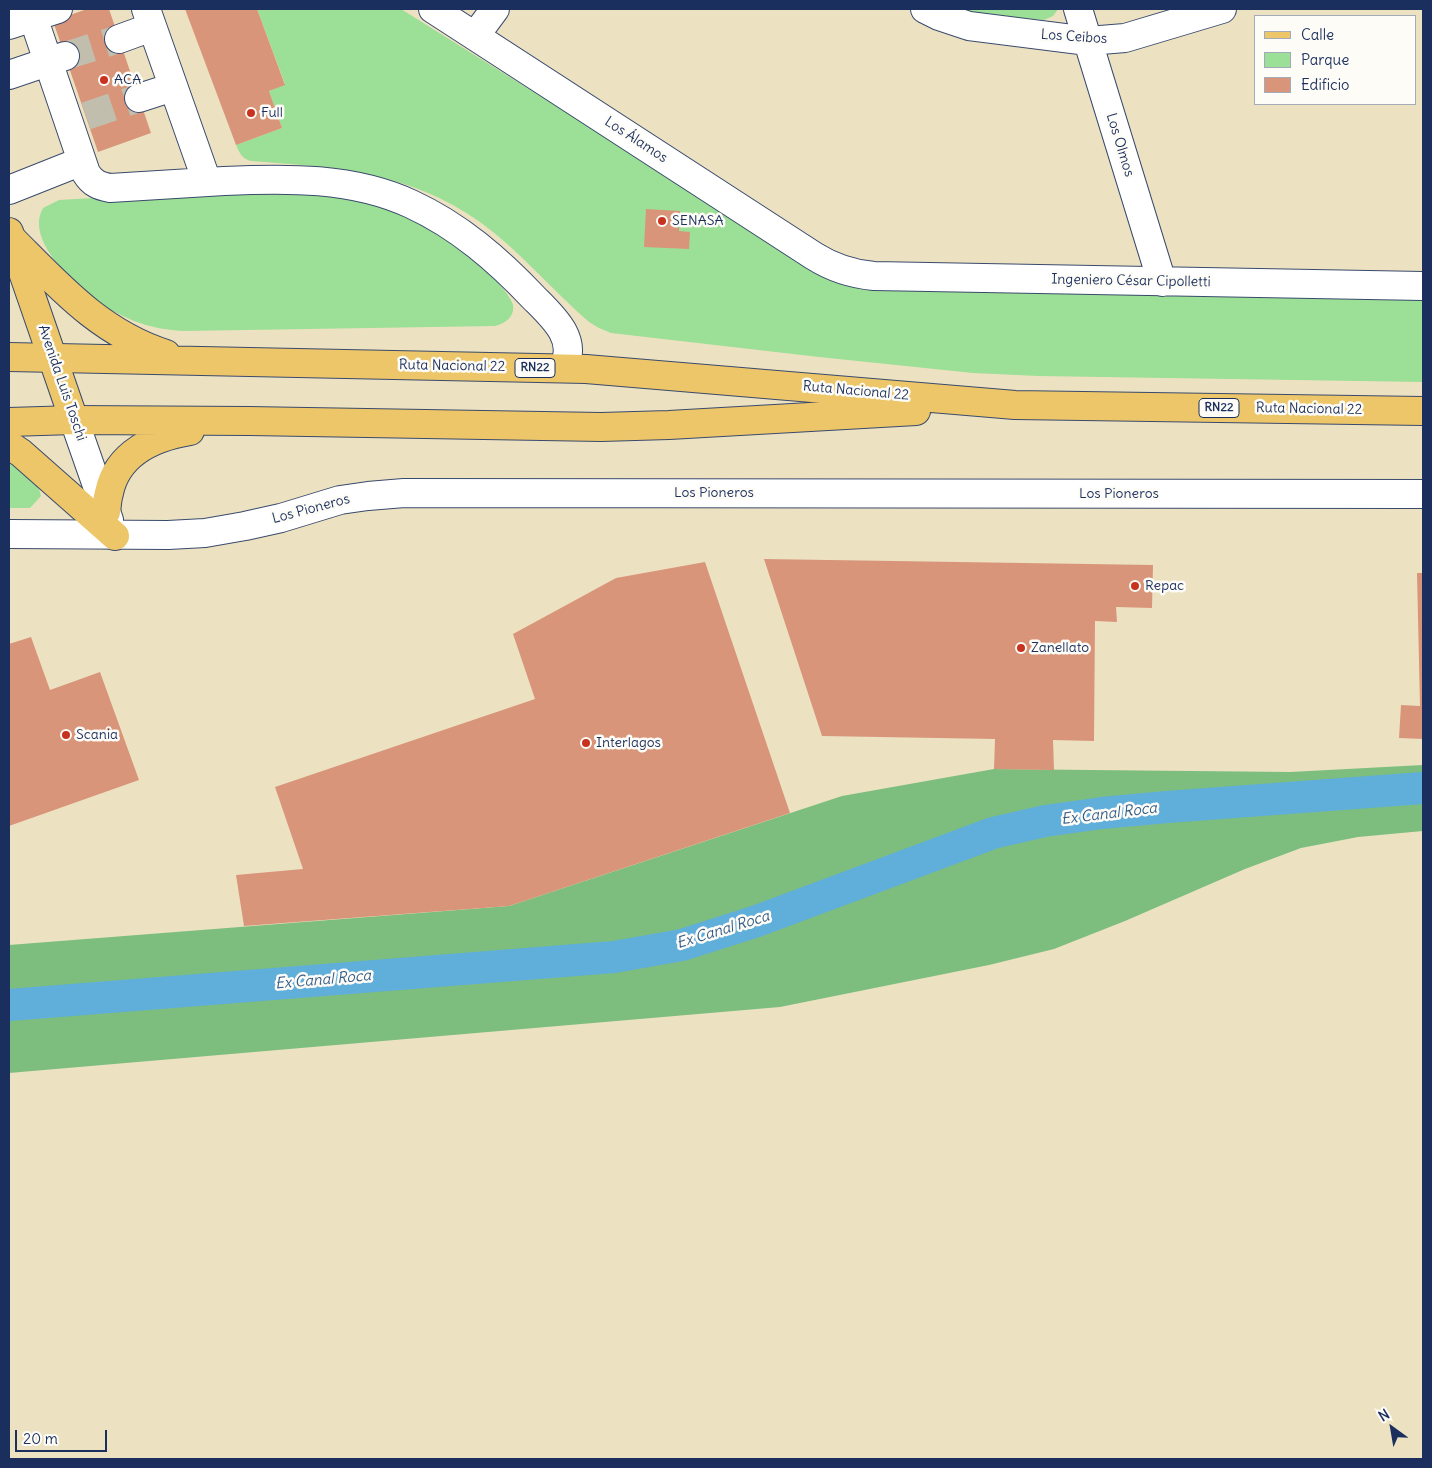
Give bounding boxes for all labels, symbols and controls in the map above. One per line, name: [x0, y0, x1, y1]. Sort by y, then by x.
legend: [1254, 15, 1417, 105]
text: Calle: [1301, 25, 1334, 44]
street label: Los Ceibos: [1040, 26, 1108, 48]
text: Parque: [1301, 50, 1349, 69]
place label: ACA: [114, 72, 141, 88]
marker: ACA: [98, 74, 110, 86]
text: Edificio: [1301, 75, 1349, 94]
place label: Full: [261, 105, 283, 121]
marker: Full: [245, 107, 257, 119]
street label: Los Olmos: [1102, 111, 1138, 179]
street label: Los Álamos: [601, 113, 671, 167]
place label: SENASA: [672, 213, 723, 229]
marker: SENASA: [656, 215, 668, 227]
street label: Ingeniero César Cipolletti: [1051, 271, 1211, 291]
street label: Avenida Luis Toschi: [34, 323, 90, 443]
street label: Ruta Nacional 22: [399, 357, 505, 375]
road number: RN22: [515, 358, 555, 378]
street label: Ruta Nacional 22: [802, 378, 910, 404]
road number: RN22: [1199, 398, 1239, 418]
street label: Ruta Nacional 22: [1256, 400, 1362, 418]
street label: Los Pioneros: [674, 485, 754, 501]
street label: Los Pioneros: [1079, 486, 1159, 502]
street label: Los Pioneros: [270, 491, 352, 527]
place label: Repac: [1145, 578, 1184, 594]
marker: Repac: [1129, 580, 1141, 592]
place label: Zanellato: [1031, 640, 1089, 656]
marker: Zanellato: [1015, 642, 1027, 654]
place label: Scania: [76, 727, 118, 743]
marker: Scania: [60, 729, 72, 741]
place label: Interlagos: [596, 735, 661, 751]
marker: Interlagos: [580, 737, 592, 749]
water label: Ex Canal Roca: [1060, 799, 1158, 829]
water label: Ex Canal Roca: [674, 907, 772, 953]
water label: Ex Canal Roca: [274, 967, 372, 993]
north arrow: [1367, 1403, 1417, 1453]
text: N: [1375, 1405, 1393, 1425]
scale bar: [18, 1420, 110, 1452]
text: 20 m: [23, 1429, 58, 1448]

